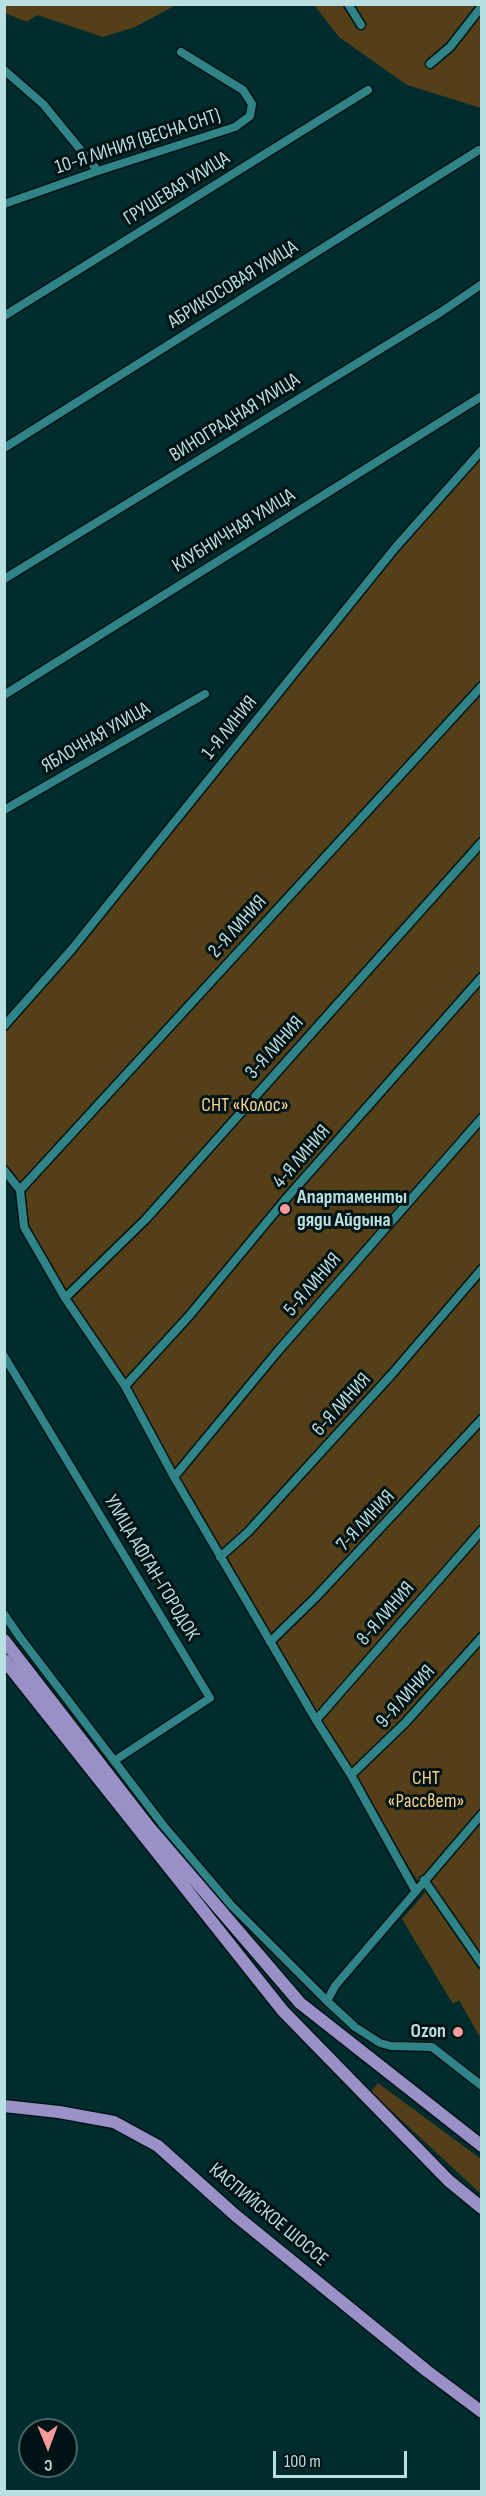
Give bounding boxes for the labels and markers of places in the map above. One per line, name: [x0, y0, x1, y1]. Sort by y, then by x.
place label: Апартаменты дяди Айдына: [297, 1186, 407, 1233]
marker: Апартаменты дяди Айдына: [278, 1202, 292, 1216]
place label: Ozon: [411, 2020, 446, 2044]
marker: Ozon: [451, 2025, 465, 2039]

